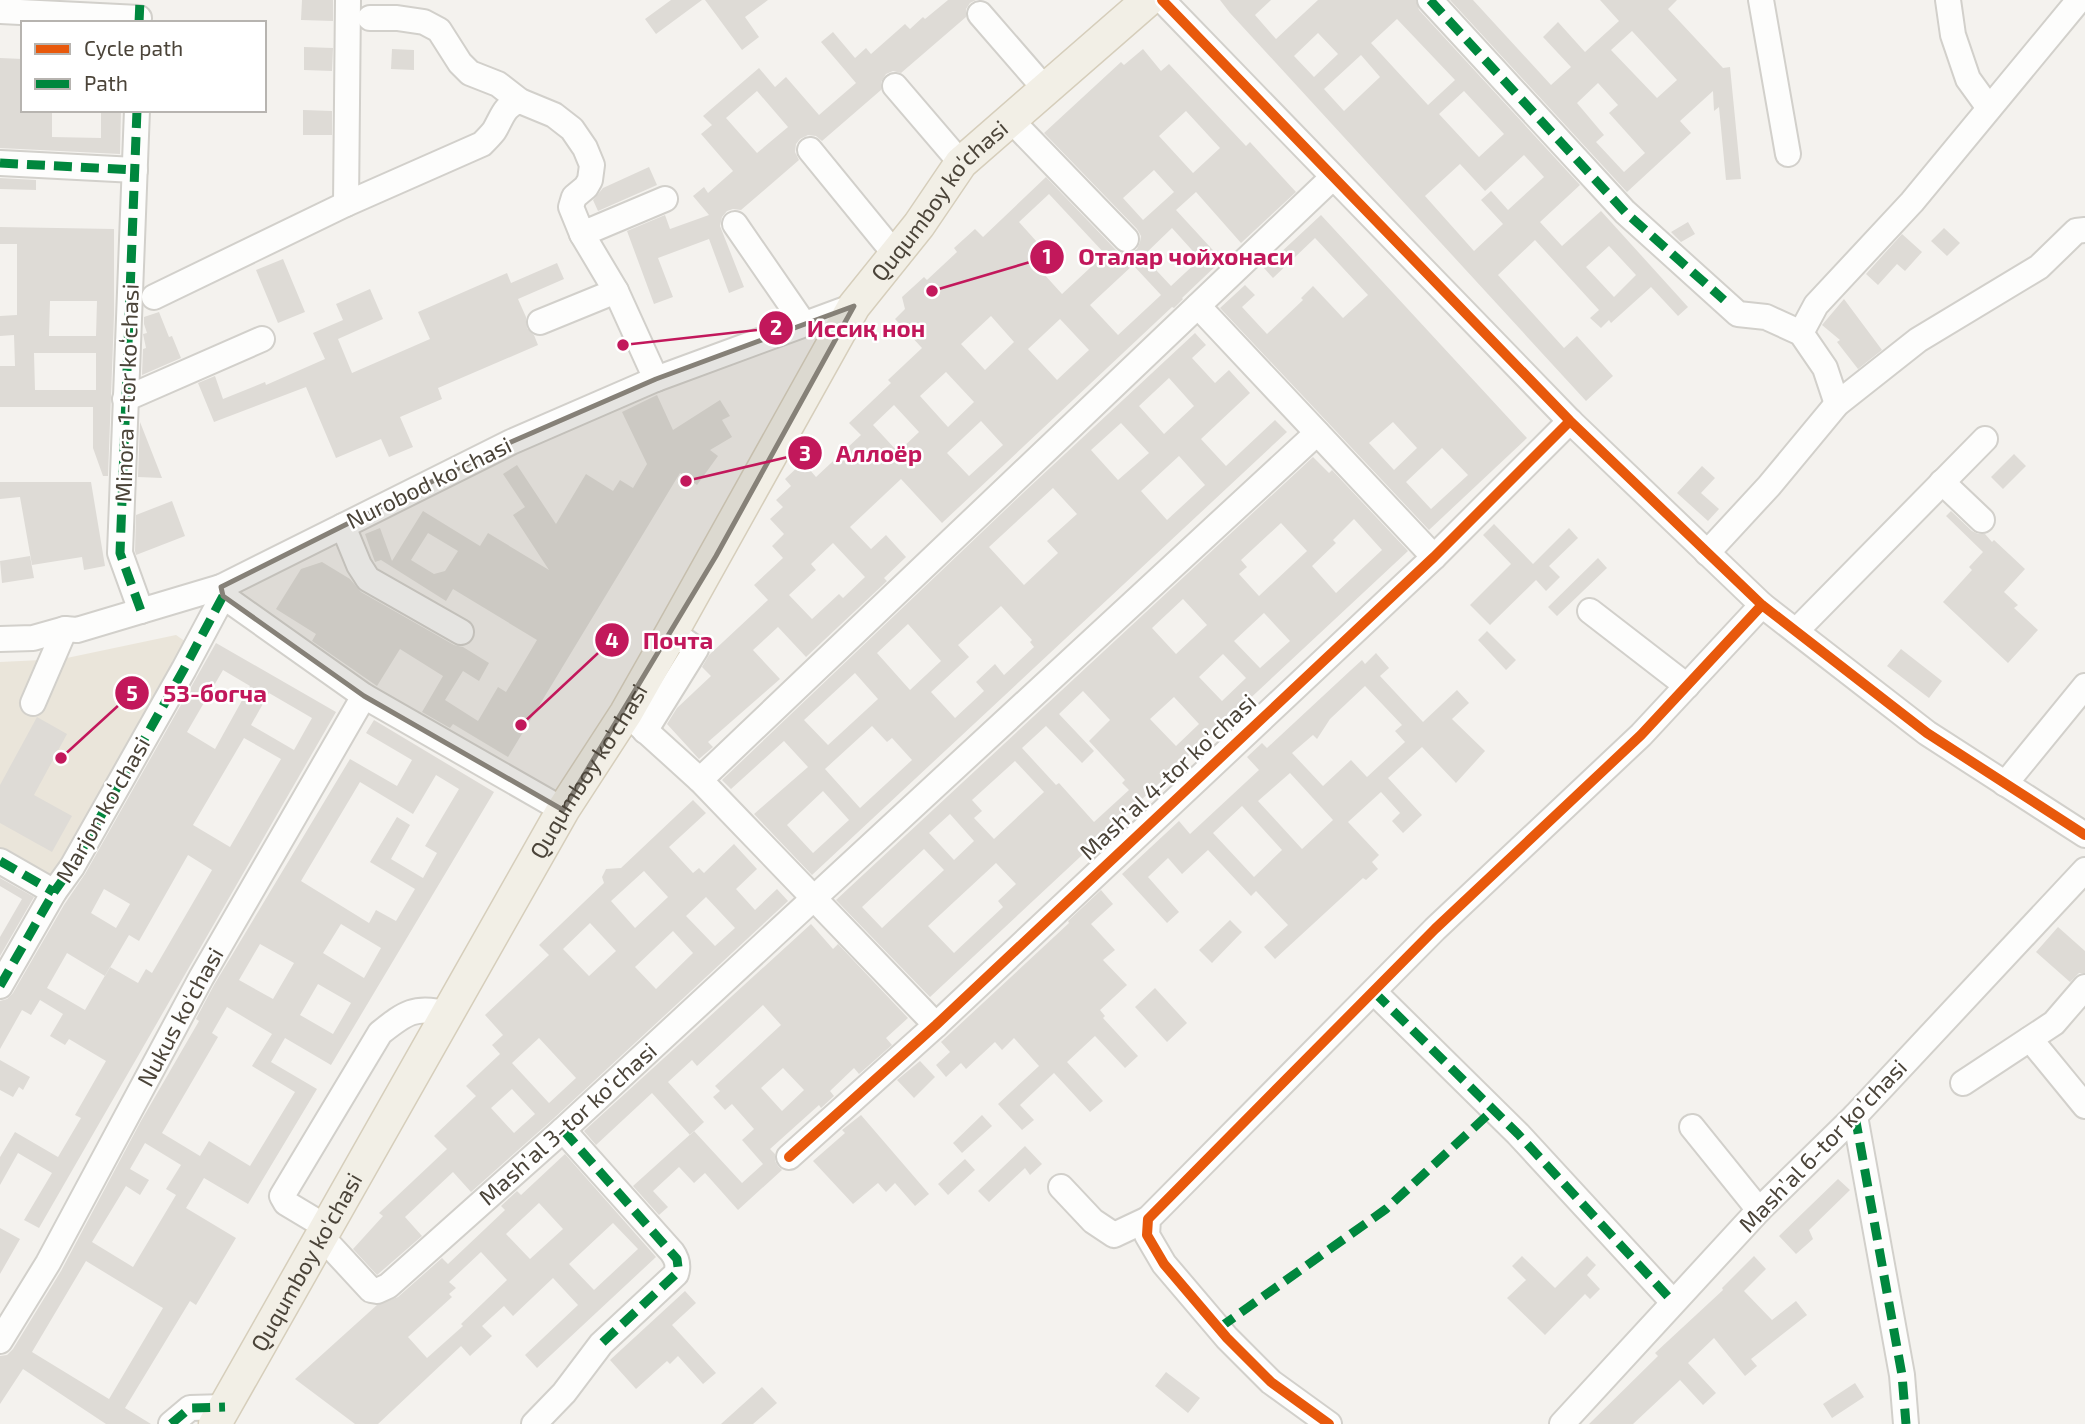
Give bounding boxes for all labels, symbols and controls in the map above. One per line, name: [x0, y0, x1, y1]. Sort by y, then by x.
legend: [21, 21, 266, 112]
text: Cycle path: [84, 35, 183, 60]
text: Path: [84, 70, 128, 95]
street label: Ququmboy ko'chasi: [865, 114, 1013, 286]
callout: Оталар чойхонаси: [1030, 234, 1308, 279]
text: Оталар чойхонаси: [1078, 241, 1294, 270]
text: 1: [1042, 243, 1052, 268]
street label: Minora 1-tor koʻchasi: [108, 283, 144, 503]
callout: Иссиқ нон: [758, 306, 940, 351]
text: Иссиқ нон: [807, 313, 925, 342]
text: 2: [770, 314, 782, 339]
street label: Nurobod koʻchasi: [341, 430, 516, 534]
callout: Аллоёр: [787, 431, 936, 476]
text: Аллоёр: [836, 438, 922, 467]
text: 3: [799, 440, 811, 465]
callout: Почта: [594, 618, 728, 663]
text: Почта: [643, 625, 713, 654]
text: 4: [605, 627, 619, 652]
callout: 53-богча: [114, 671, 281, 716]
text: 53-богча: [163, 678, 267, 707]
street label: Ququmboy ko'chasi: [523, 679, 653, 864]
text: 5: [126, 680, 138, 705]
street label: Mashʼal 4-tor koʼchasi: [1073, 687, 1261, 865]
street label: Marjon koʻchasi: [49, 732, 155, 887]
street label: Nukus ko'chasi: [130, 942, 229, 1091]
street label: Mashʼal 3-tor koʼchasi: [473, 1036, 662, 1210]
street label: Mashʼal 6-tor koʼchasi: [1732, 1053, 1912, 1238]
street label: Ququmboy ko'chasi: [244, 1167, 368, 1356]

